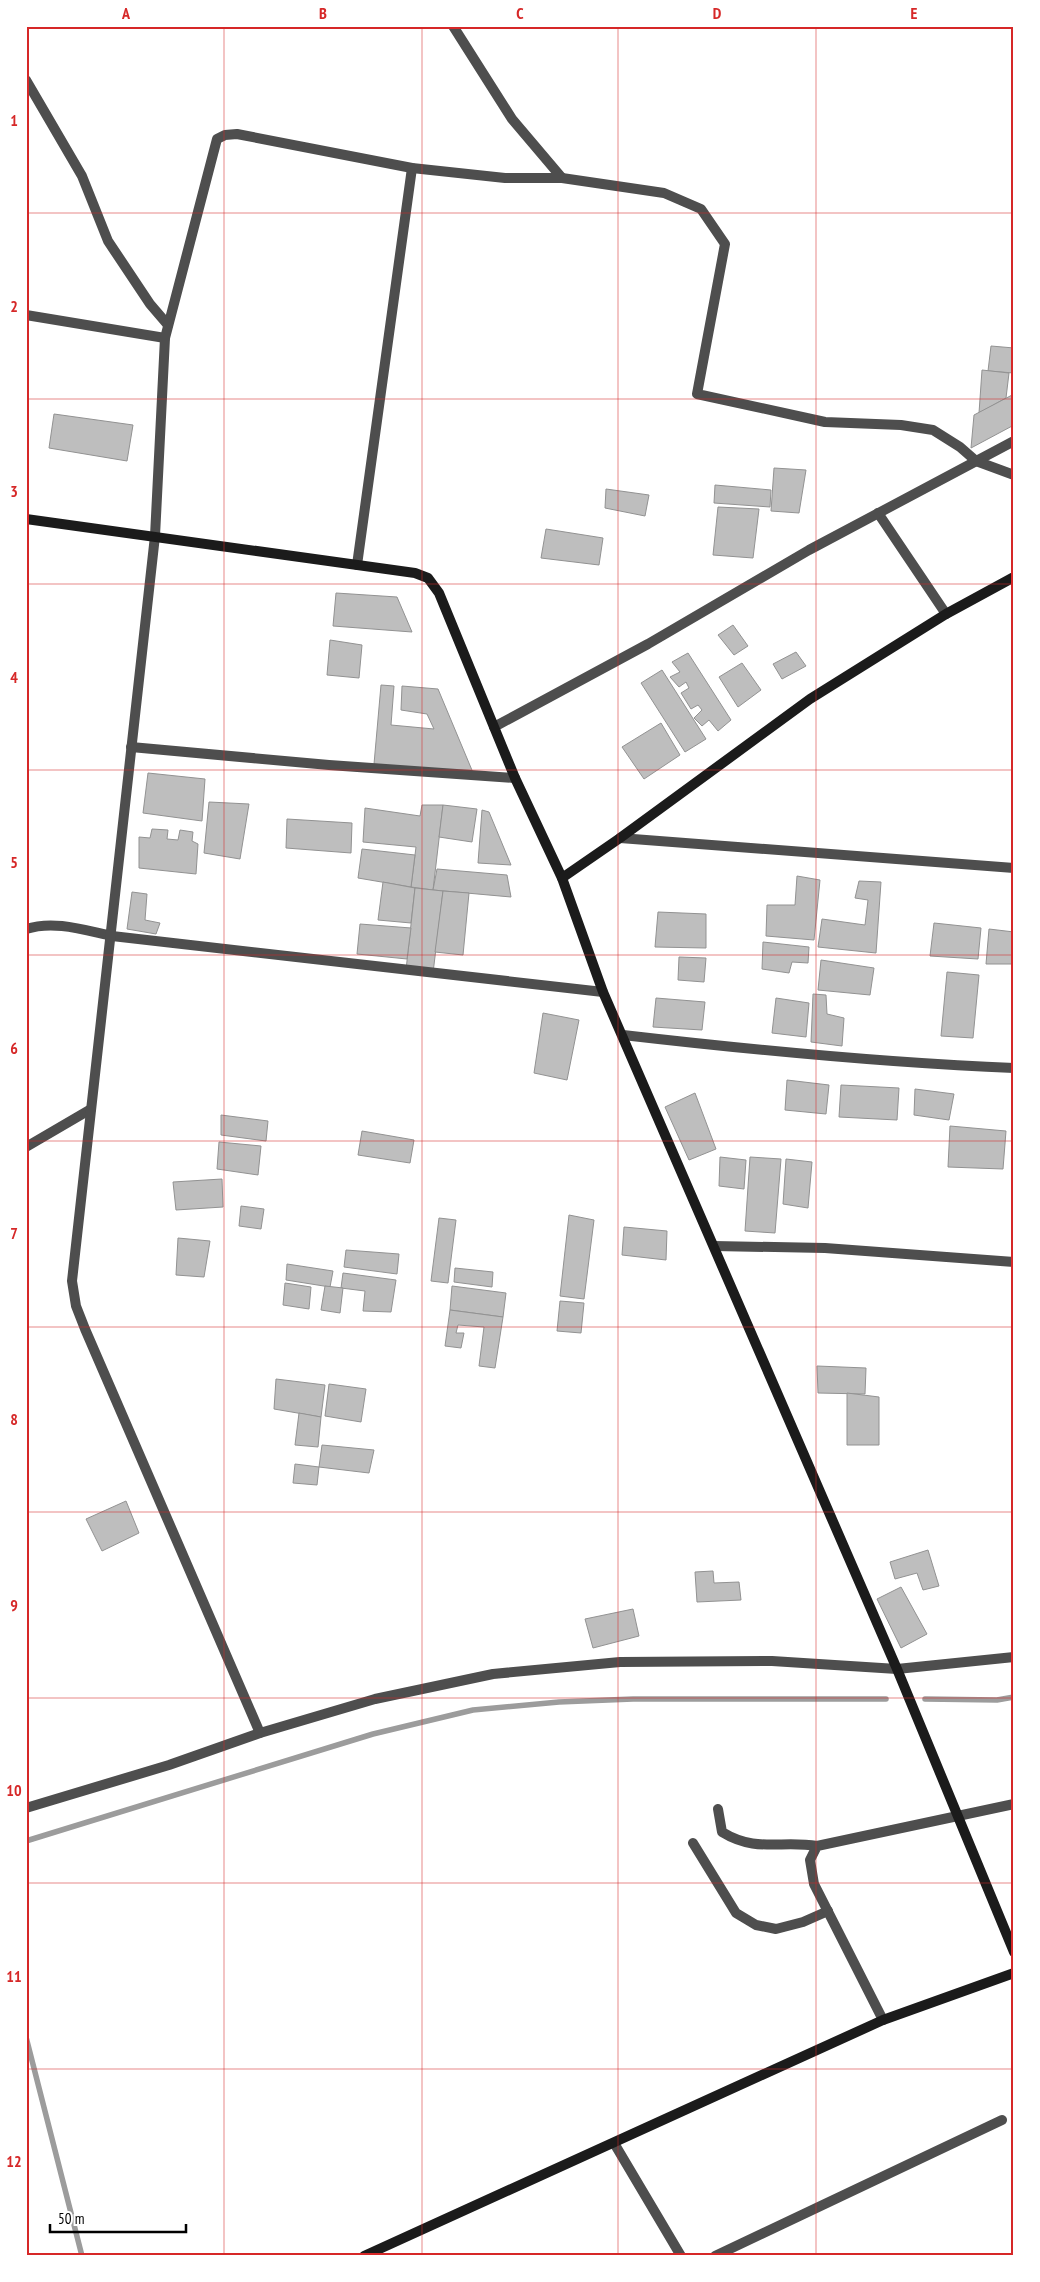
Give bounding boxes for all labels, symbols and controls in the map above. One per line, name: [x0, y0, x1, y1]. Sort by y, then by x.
text: A: [121, 3, 131, 23]
text: B: [319, 3, 327, 23]
text: C: [516, 3, 524, 23]
text: D: [713, 3, 722, 23]
text: E: [911, 3, 918, 23]
text: 1: [10, 110, 18, 130]
text: 2: [10, 296, 18, 316]
text: 3: [10, 481, 18, 501]
text: 4: [10, 667, 18, 687]
text: 5: [10, 852, 18, 872]
text: 6: [10, 1038, 18, 1058]
text: 7: [10, 1223, 18, 1243]
text: 8: [10, 1409, 18, 1429]
text: 9: [10, 1595, 18, 1615]
text: 10: [6, 1780, 22, 1800]
text: 11: [6, 1966, 22, 1986]
text: 12: [6, 2151, 22, 2171]
scale bar: [50, 2202, 186, 2234]
text: 50 m: [58, 2209, 84, 2228]

